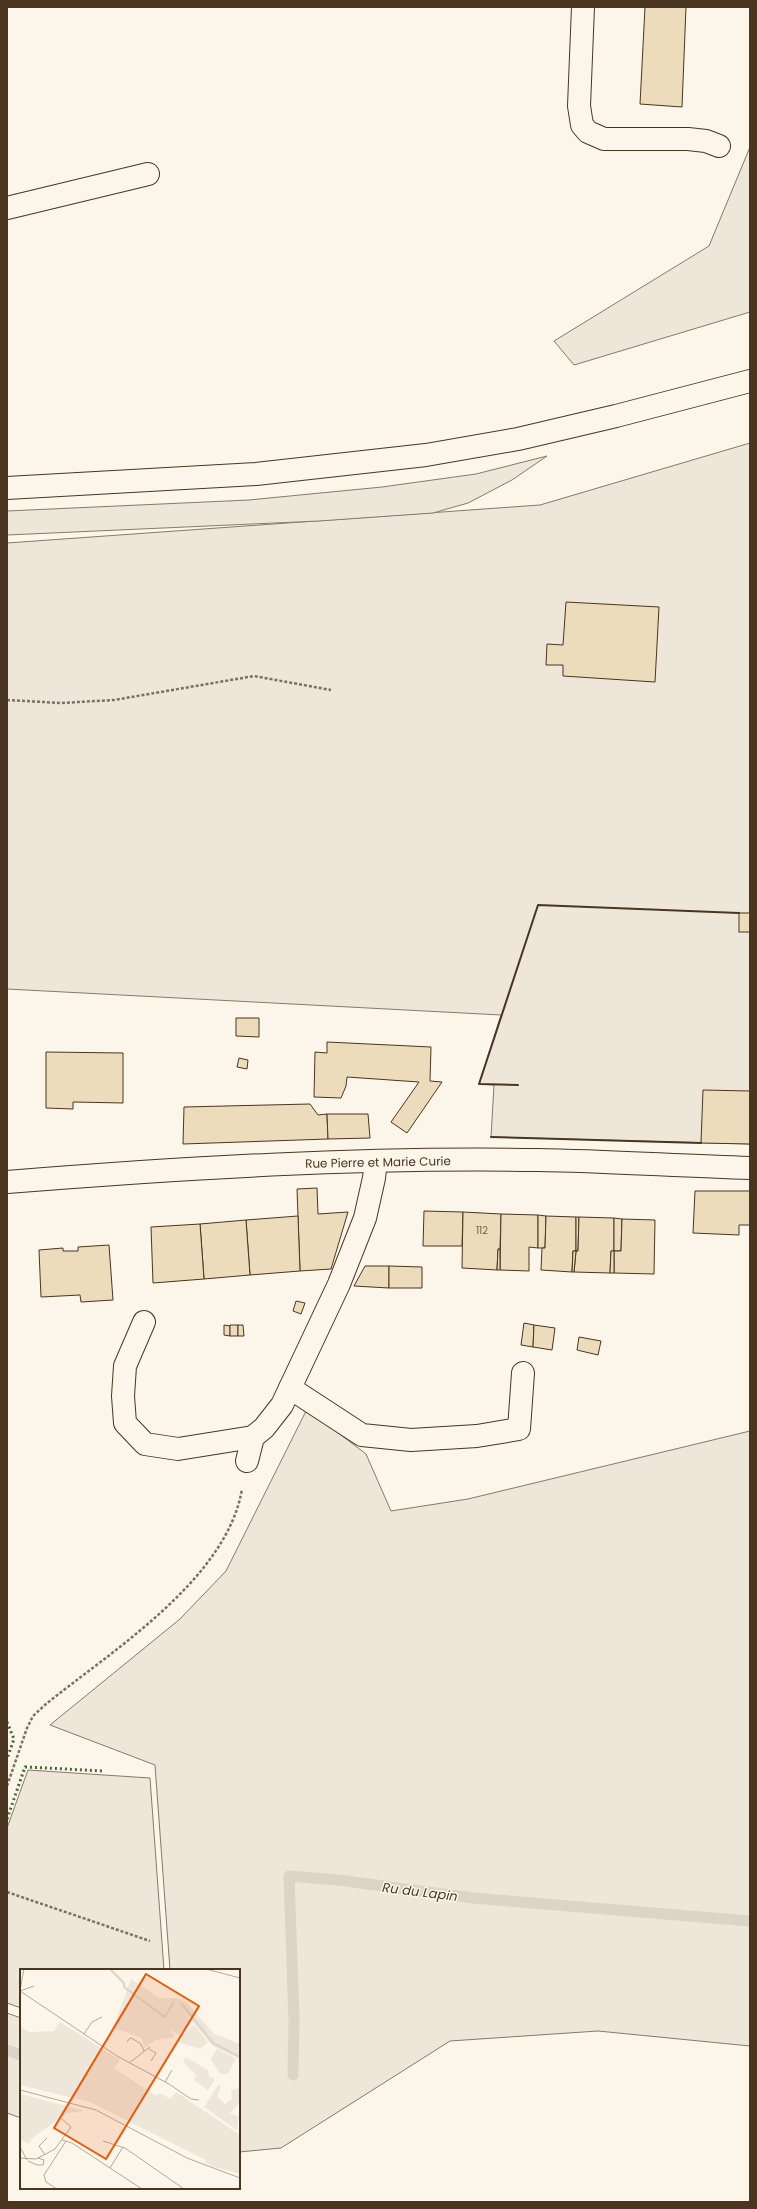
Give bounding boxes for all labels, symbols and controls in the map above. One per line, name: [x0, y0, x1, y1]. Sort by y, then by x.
street label: Rue Pierre et Marie Curie: [305, 1152, 451, 1172]
house number: 112: [476, 1223, 488, 1238]
water label: Ru du Lapin: [381, 1878, 459, 1906]
inset map: [20, 1969, 240, 2189]

